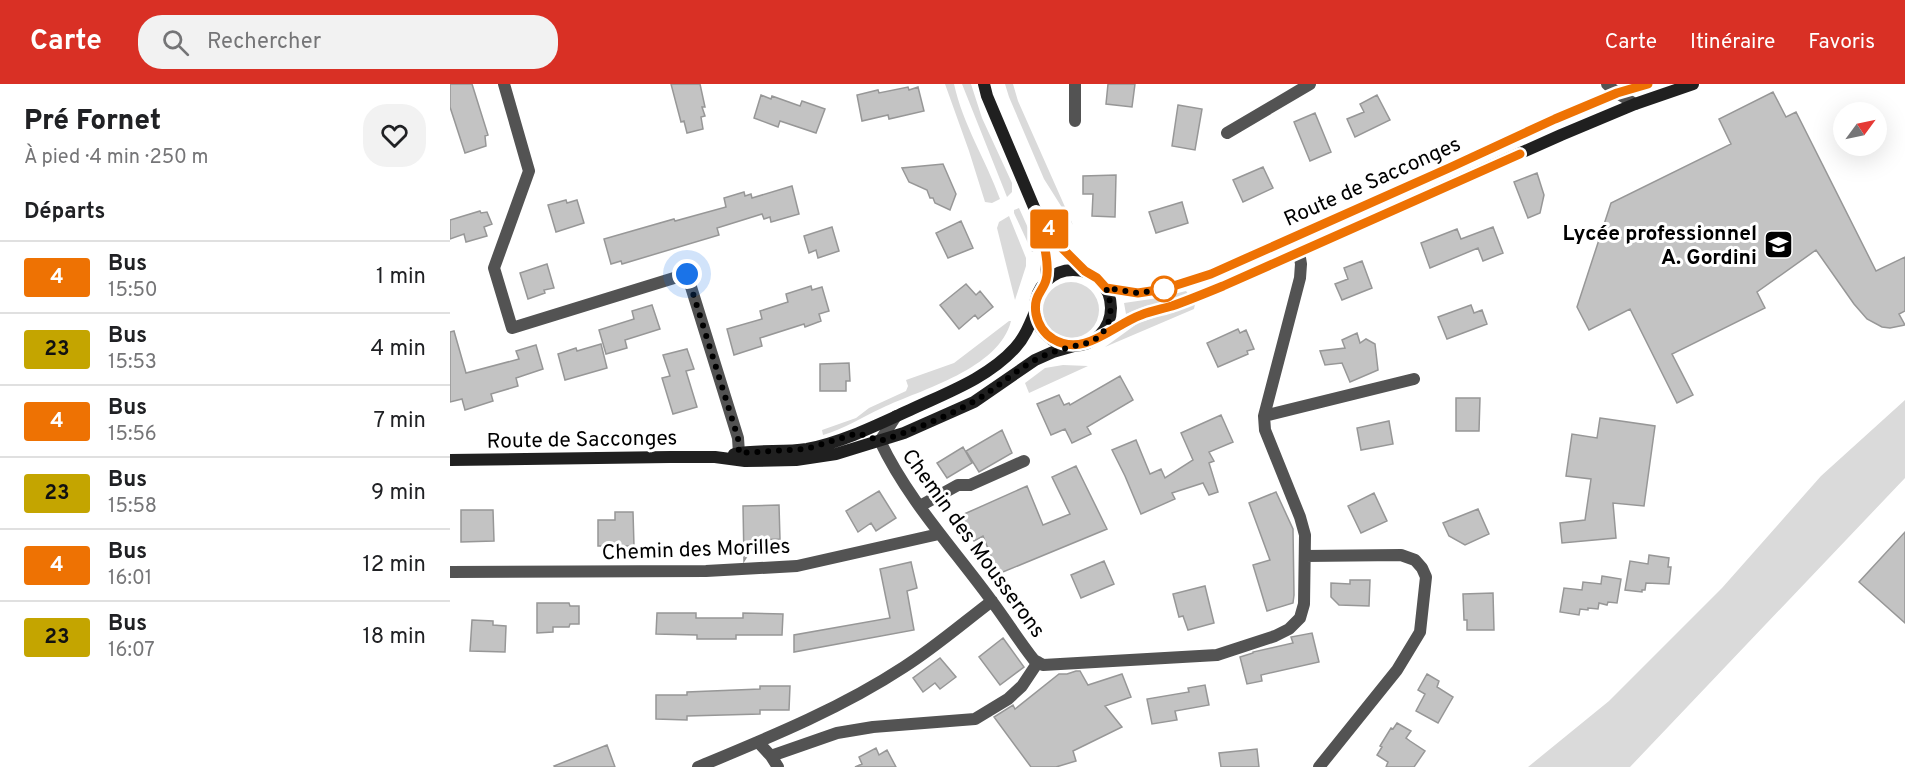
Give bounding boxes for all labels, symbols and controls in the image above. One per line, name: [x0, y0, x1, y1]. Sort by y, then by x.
search box: [138, 15, 558, 69]
text: Carte: [30, 24, 102, 60]
icon: search: [159, 26, 192, 59]
text: Rechercher: [207, 29, 321, 56]
text: Carte: [1605, 29, 1657, 56]
text: Itinéraire: [1690, 29, 1775, 56]
text: Favoris: [1808, 29, 1875, 56]
north arrow: [1833, 102, 1887, 156]
map controls: [1833, 102, 1887, 156]
text: Pré Fornet: [24, 104, 161, 140]
button: heart: [363, 104, 426, 167]
street label: Route de Sacconges: [1280, 131, 1465, 233]
text: À pied · 4 min · 250 m: [24, 145, 209, 171]
text: Départs: [24, 199, 105, 226]
line badge: 4: [1030, 210, 1068, 248]
text: 4: [1042, 216, 1056, 243]
place label: Lycée professionnel A. Gordini: [1563, 221, 1757, 272]
school or university icon: Lycée professionnel A. Gordini: [1762, 229, 1794, 261]
text: Bus: [108, 251, 147, 278]
your location: [672, 259, 702, 289]
text: 4: [50, 264, 64, 291]
text: 1 min: [376, 264, 426, 291]
unlabelled marker: [1151, 276, 1177, 302]
text: 15:50: [108, 278, 158, 304]
text: Bus: [108, 323, 147, 350]
text: 23: [44, 336, 70, 363]
text: 4 min: [371, 336, 426, 363]
text: 15:53: [108, 350, 157, 376]
text: Bus: [108, 395, 147, 422]
text: 4: [50, 408, 64, 435]
text: 7 min: [374, 408, 426, 435]
text: 15:56: [108, 422, 157, 448]
street label: Route de Sacconges: [486, 425, 678, 456]
street label: Chemin des Mousserons: [895, 444, 1050, 644]
text: Bus: [108, 467, 147, 494]
text: 23: [44, 480, 70, 507]
text: 9 min: [371, 480, 426, 507]
text: 15:58: [108, 494, 157, 520]
street label: Chemin des Morilles: [601, 534, 791, 567]
text: Bus: [108, 539, 147, 566]
text: 4: [50, 552, 64, 579]
text: 12 min: [363, 552, 426, 579]
text: 16:01: [108, 566, 152, 592]
text: Bus: [108, 611, 147, 638]
text: 23: [44, 624, 70, 651]
text: 18 min: [363, 624, 426, 651]
text: 16:07: [108, 638, 155, 664]

